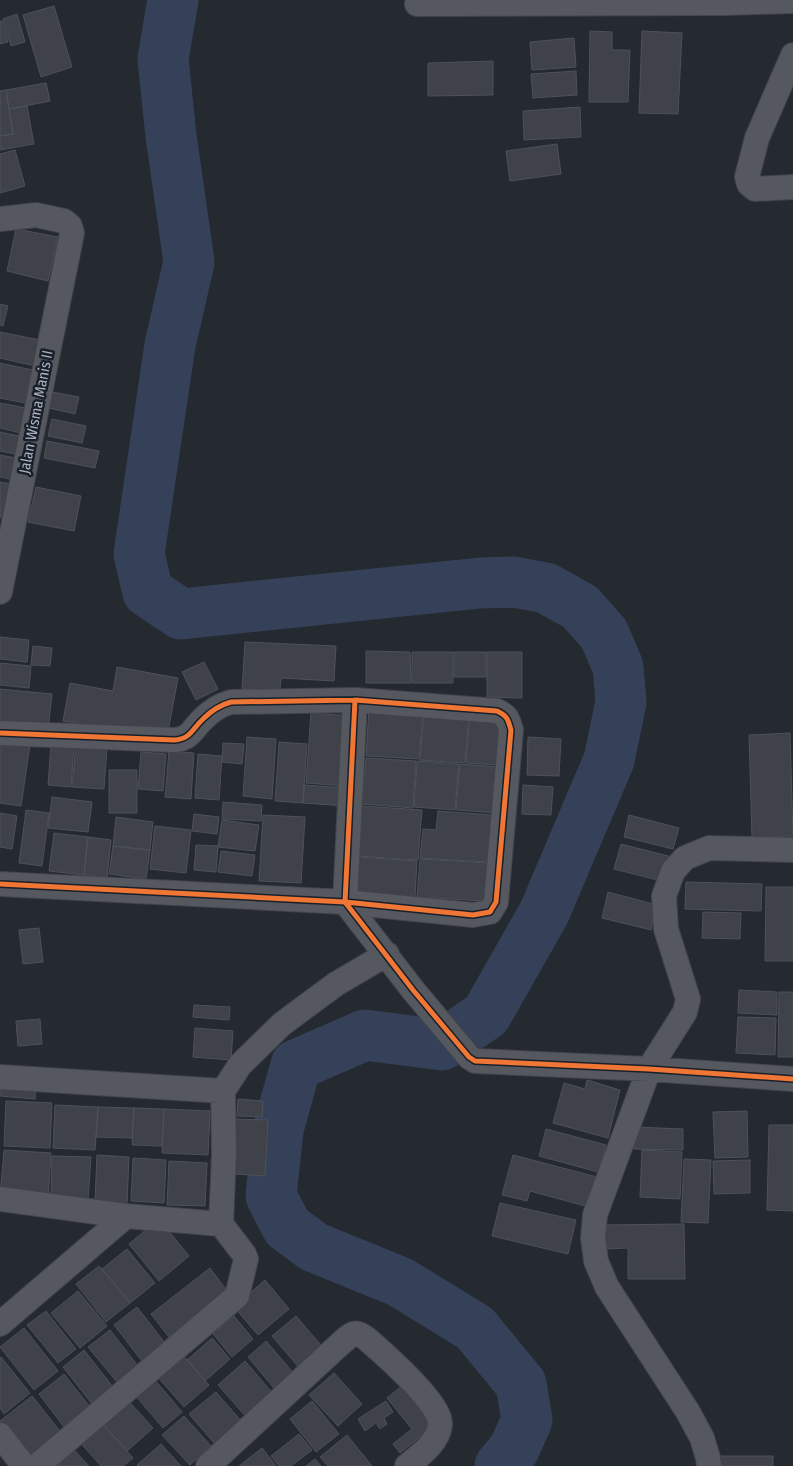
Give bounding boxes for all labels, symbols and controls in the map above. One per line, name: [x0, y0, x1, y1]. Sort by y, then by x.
street label: Jalan Wisma Manis II: [15, 349, 57, 475]

